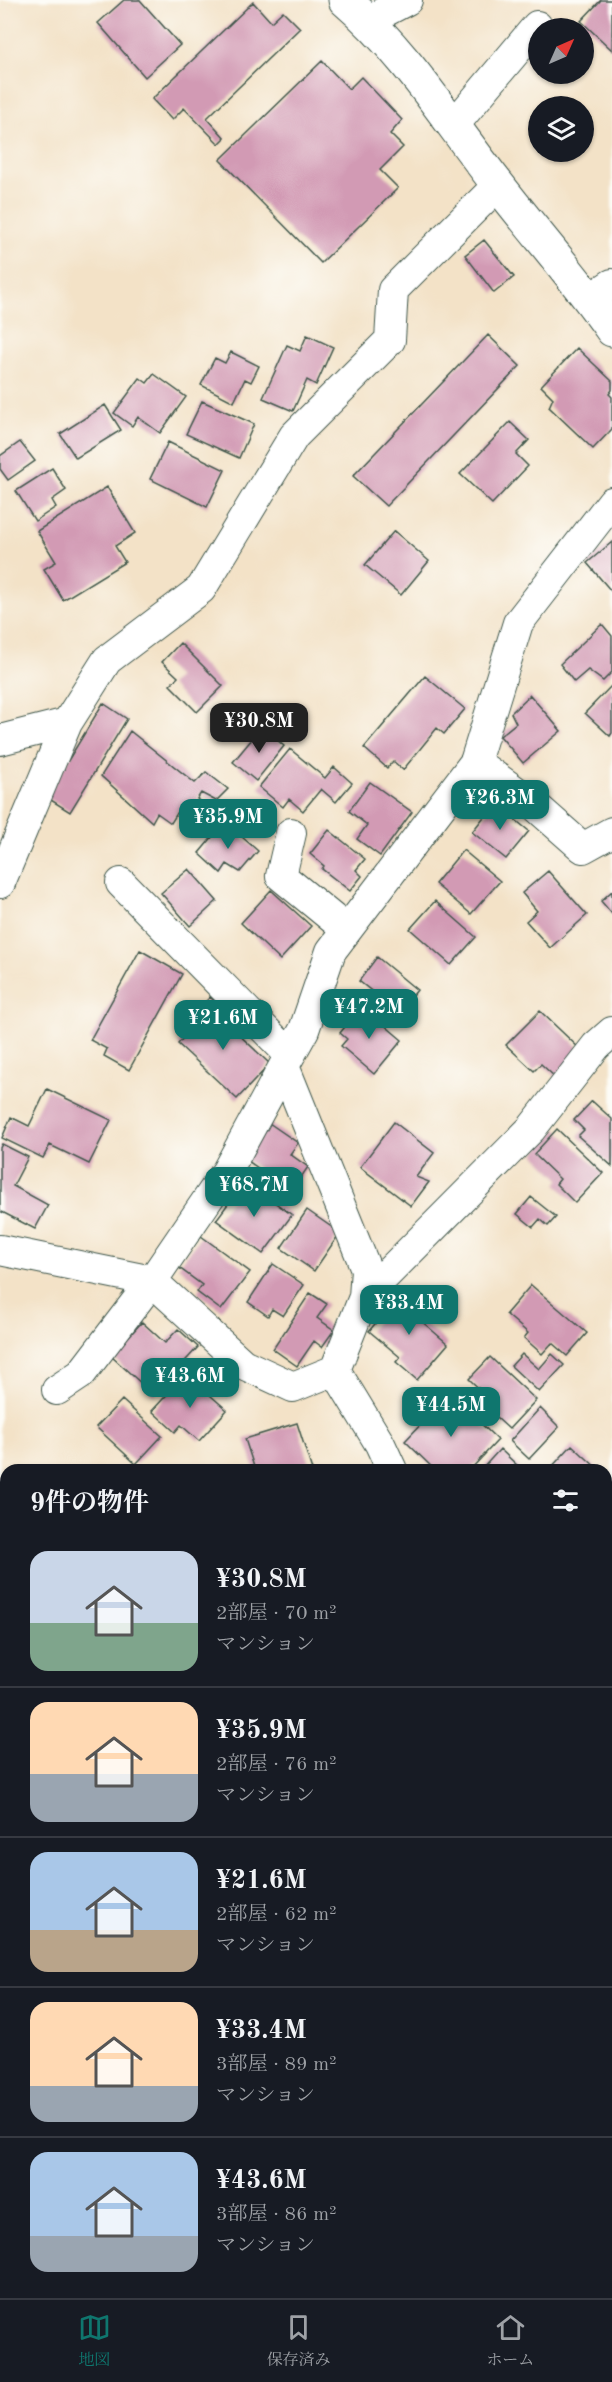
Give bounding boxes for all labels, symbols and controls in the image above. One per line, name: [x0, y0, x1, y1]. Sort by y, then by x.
north arrow: [528, 18, 594, 84]
map controls: [528, 18, 594, 162]
button: layers: [528, 96, 594, 162]
pin: ¥30.8M: [210, 703, 308, 754]
text: ¥30.8M: [224, 712, 294, 732]
pin: ¥26.3M: [451, 780, 549, 831]
text: ¥26.3M: [465, 789, 535, 809]
pin: ¥35.9M: [179, 799, 277, 850]
text: ¥35.9M: [193, 808, 263, 828]
pin: ¥47.2M: [320, 989, 418, 1040]
text: ¥47.2M: [334, 998, 404, 1018]
pin: ¥21.6M: [174, 1000, 272, 1051]
text: ¥21.6M: [188, 1009, 258, 1029]
pin: ¥68.7M: [205, 1167, 303, 1218]
text: ¥68.7M: [219, 1176, 289, 1196]
pin: ¥33.4M: [360, 1285, 458, 1336]
text: ¥33.4M: [374, 1294, 444, 1314]
pin: ¥43.6M: [141, 1358, 239, 1409]
text: ¥43.6M: [155, 1367, 225, 1387]
pin: ¥44.5M: [402, 1387, 500, 1438]
text: ¥44.5M: [416, 1396, 486, 1416]
icon: filters: [549, 1484, 582, 1517]
text: 9件の物件: [30, 1491, 149, 1517]
text: ¥30.8M: [216, 1567, 307, 1593]
icon: home: [78, 1575, 150, 1647]
text: 2部屋 · 70 m²: [216, 1604, 337, 1624]
text: マンション: [216, 1635, 315, 1655]
text: ¥35.9M: [216, 1718, 307, 1744]
icon: home: [78, 1726, 150, 1798]
text: 2部屋 · 76 m²: [216, 1755, 337, 1775]
text: マンション: [216, 1786, 315, 1806]
text: ¥21.6M: [216, 1868, 307, 1894]
icon: home: [78, 1876, 150, 1948]
text: 2部屋 · 62 m²: [216, 1905, 337, 1925]
text: マンション: [216, 1936, 315, 1956]
text: ¥33.4M: [216, 2018, 307, 2044]
icon: home: [78, 2026, 150, 2098]
text: 3部屋 · 89 m²: [216, 2055, 337, 2075]
text: マンション: [216, 2086, 315, 2106]
text: ¥43.6M: [216, 2168, 307, 2194]
icon: home: [78, 2176, 150, 2248]
text: 3部屋 · 86 m²: [216, 2205, 337, 2225]
text: マンション: [216, 2236, 315, 2256]
tab: 地図: [78, 2311, 111, 2371]
tab: 保存済み: [266, 2311, 331, 2371]
tab: ホーム: [486, 2311, 534, 2371]

